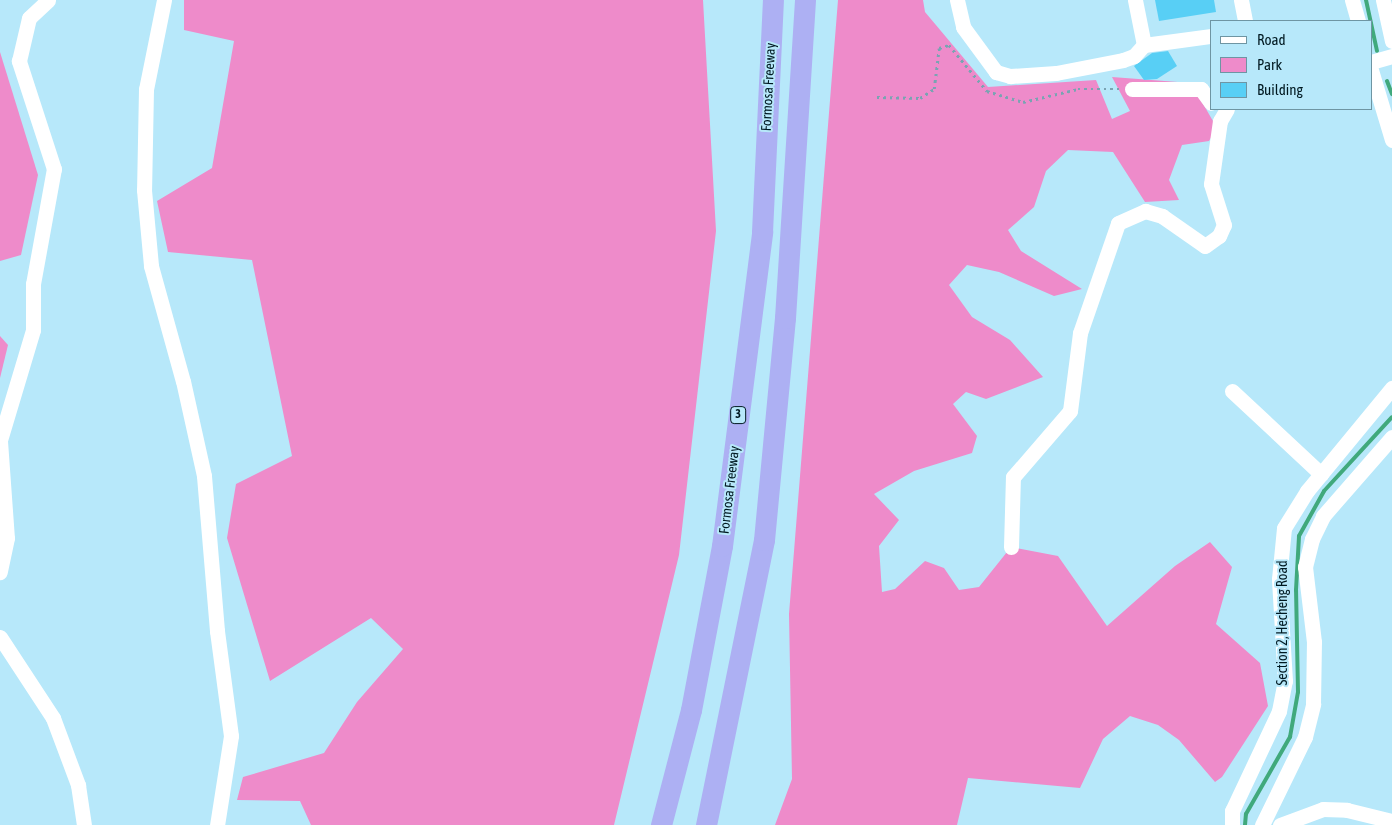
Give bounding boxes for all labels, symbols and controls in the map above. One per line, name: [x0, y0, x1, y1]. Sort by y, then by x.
legend: [1210, 20, 1372, 110]
text: Road: [1257, 31, 1286, 48]
street label: Formosa Freeway: [757, 42, 779, 132]
text: Park: [1257, 56, 1282, 73]
text: Building: [1257, 81, 1303, 98]
road number: 3: [729, 406, 747, 424]
street label: Formosa Freeway: [715, 445, 743, 535]
street label: Section 2, Hecheng Road: [1274, 560, 1290, 686]

